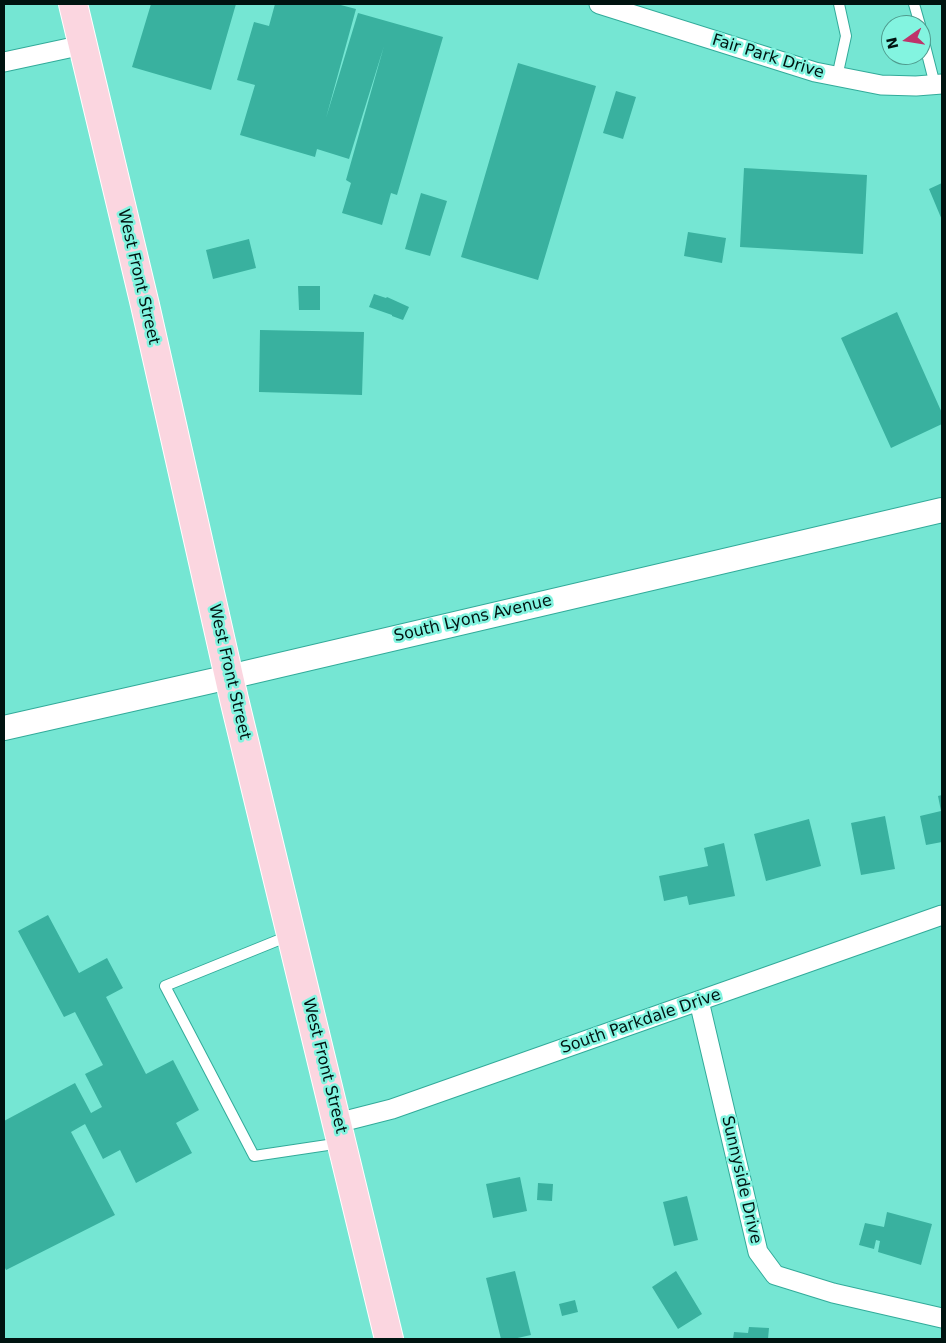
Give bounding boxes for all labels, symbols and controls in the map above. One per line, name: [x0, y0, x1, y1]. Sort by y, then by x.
north arrow: [881, 15, 931, 65]
street label: Fair Park Drive: [710, 31, 826, 83]
text: N: [883, 36, 901, 51]
street label: West Front Street: [113, 207, 163, 347]
street label: South Lyons Avenue: [392, 592, 554, 646]
street label: West Front Street: [204, 602, 254, 742]
street label: South Parkdale Drive: [558, 986, 724, 1058]
street label: West Front Street: [298, 996, 350, 1136]
street label: Sunnyside Drive: [717, 1114, 765, 1246]

